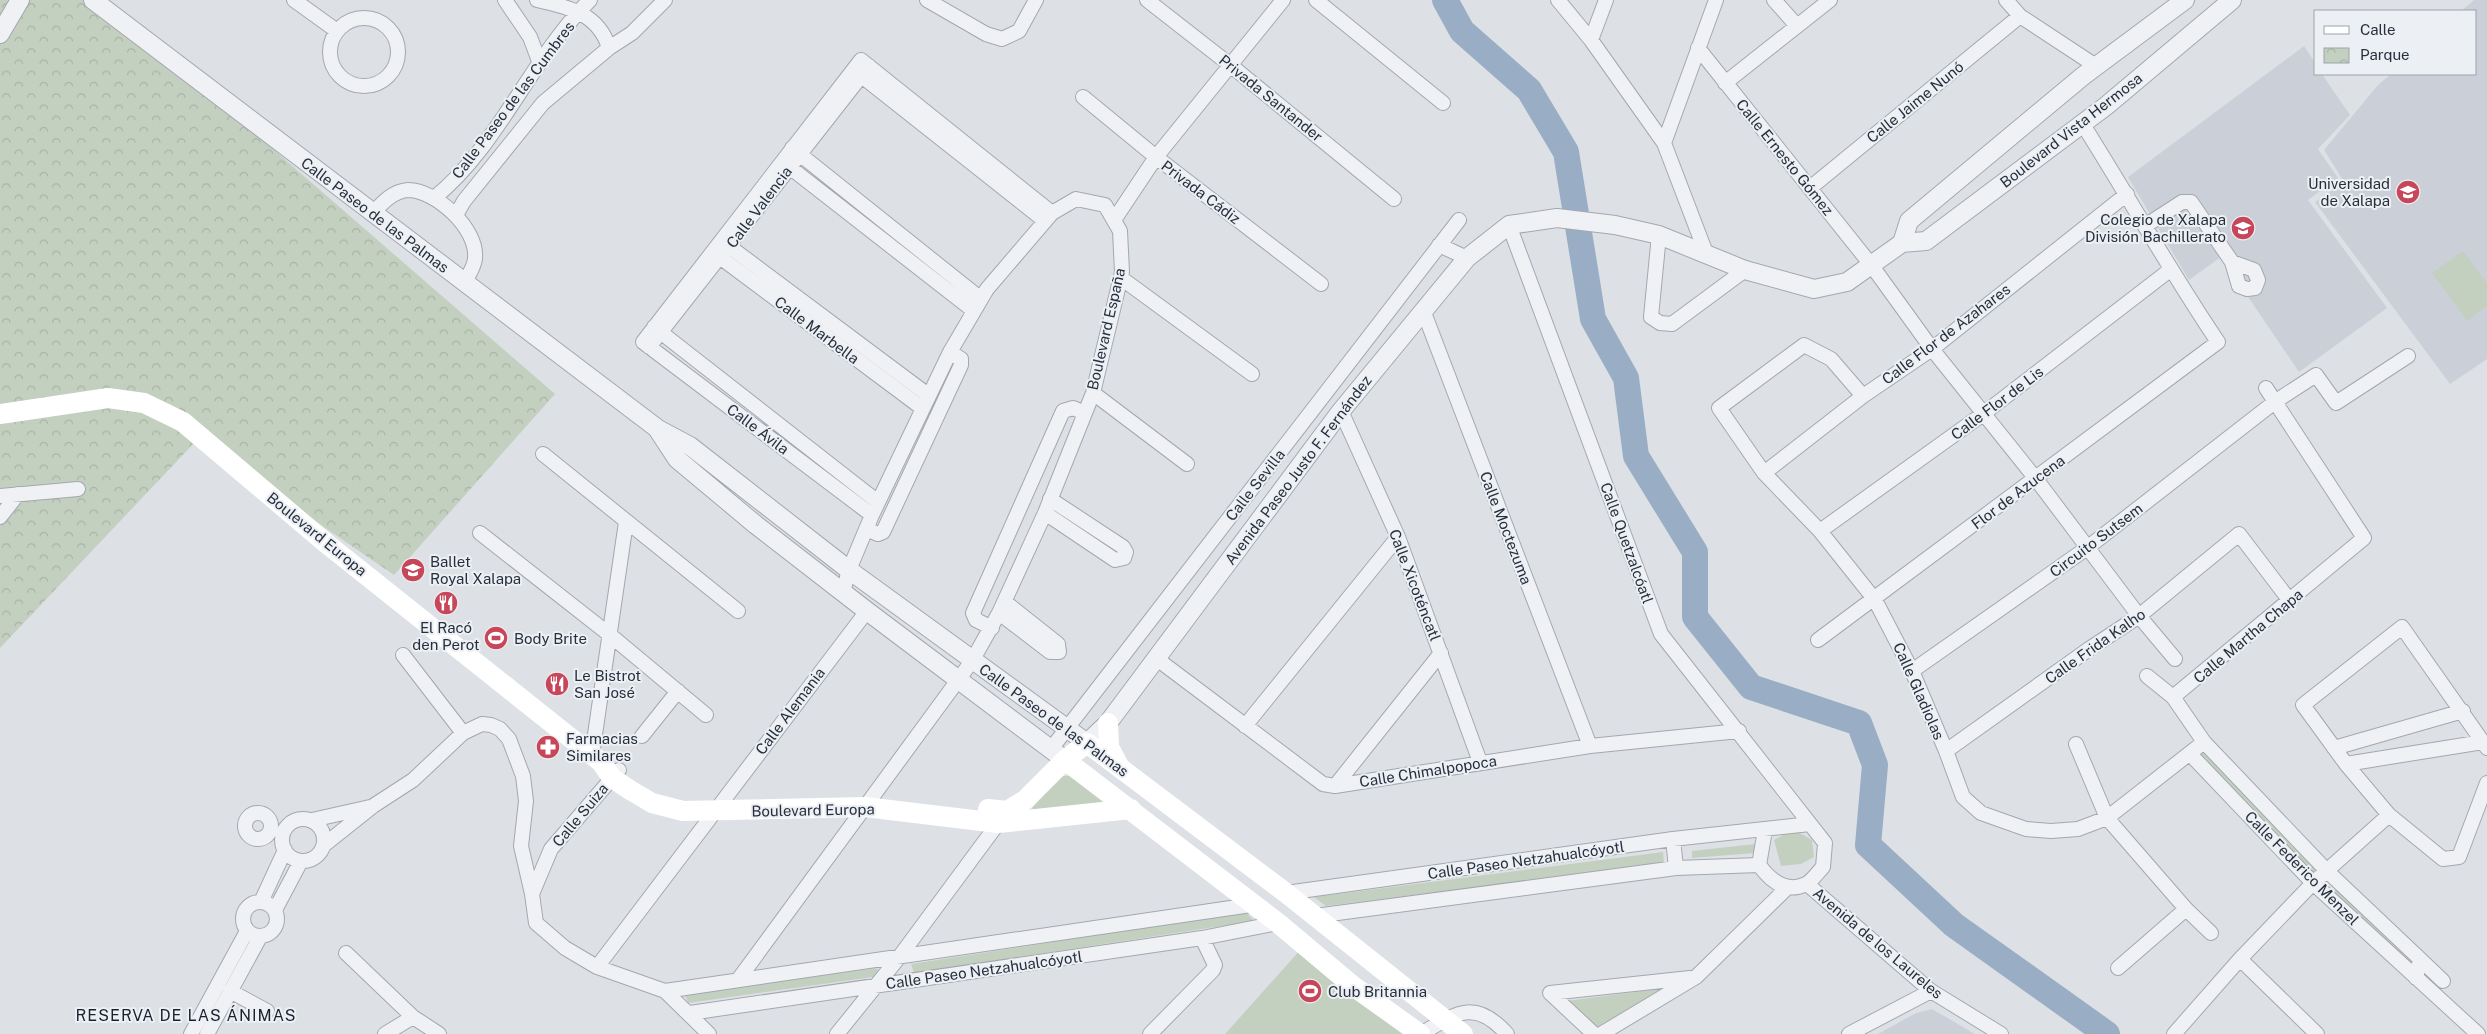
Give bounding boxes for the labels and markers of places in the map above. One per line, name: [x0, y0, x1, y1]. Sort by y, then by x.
place label: Universidad de Xalapa: [2308, 175, 2390, 209]
school or university icon: Universidad de Xalapa: [2395, 179, 2421, 205]
place label: Colegio de Xalapa División Bachillerato: [2085, 211, 2226, 245]
school or university icon: Colegio de Xalapa División Bachillerato: [2230, 215, 2256, 241]
place label: Ballet Royal Xalapa: [430, 553, 521, 587]
school or university icon: Ballet Royal Xalapa: [400, 557, 426, 583]
restaurant icon: El Racó den Perot: [433, 590, 459, 616]
place label: El Racó den Perot: [412, 619, 480, 653]
sports icon: Body Brite: [483, 625, 509, 651]
place label: Body Brite: [514, 630, 587, 647]
place label: Le Bistrot San José: [574, 667, 641, 701]
restaurant icon: Le Bistrot San José: [544, 671, 570, 697]
place label: Farmacias Similares: [566, 730, 638, 764]
pharmacy icon: Farmacias Similares: [535, 734, 561, 760]
sports icon: Club Britannia: [1297, 978, 1323, 1004]
place label: Club Britannia: [1328, 983, 1427, 1000]

